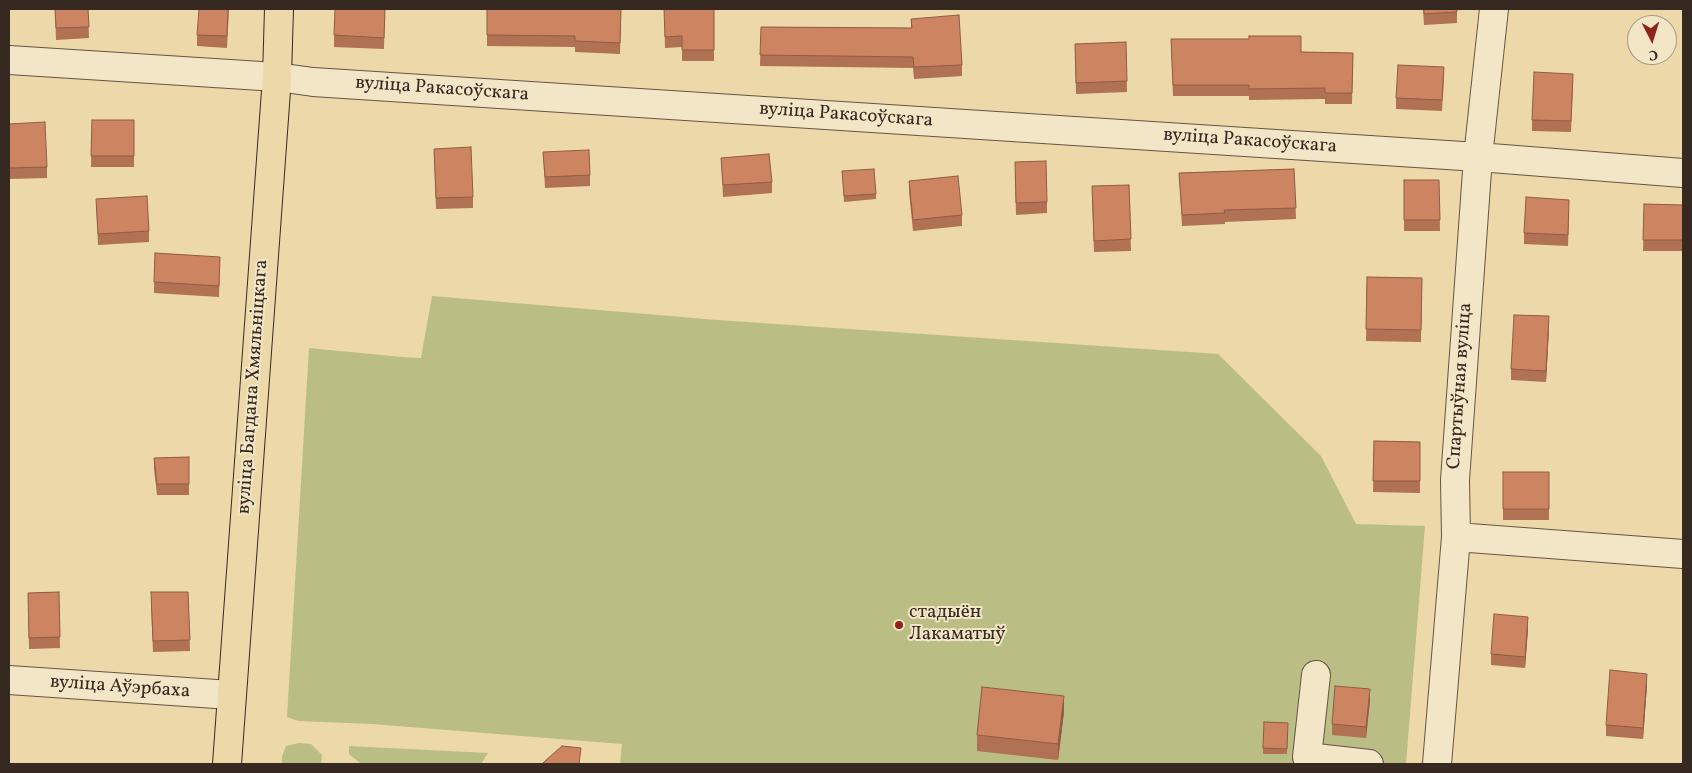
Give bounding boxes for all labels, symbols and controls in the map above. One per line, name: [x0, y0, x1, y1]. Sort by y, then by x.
north arrow: [1627, 15, 1677, 65]
text: С: [1648, 45, 1659, 64]
street label: вуліца Ракасоўскага: [354, 73, 530, 107]
street label: вуліца Ракасоўскага: [758, 99, 934, 133]
street label: вуліца Ракасоўскага: [1162, 125, 1338, 159]
street label: вуліца Багдана Хмяльніцкага: [234, 259, 274, 515]
street label: Спартыўная вуліца: [1444, 302, 1478, 470]
place label: стадыён Лакаматыў: [909, 603, 1006, 647]
marker: стадыён Лакаматыў: [893, 619, 905, 631]
street label: вуліца Аўэрбаха: [49, 672, 191, 704]

